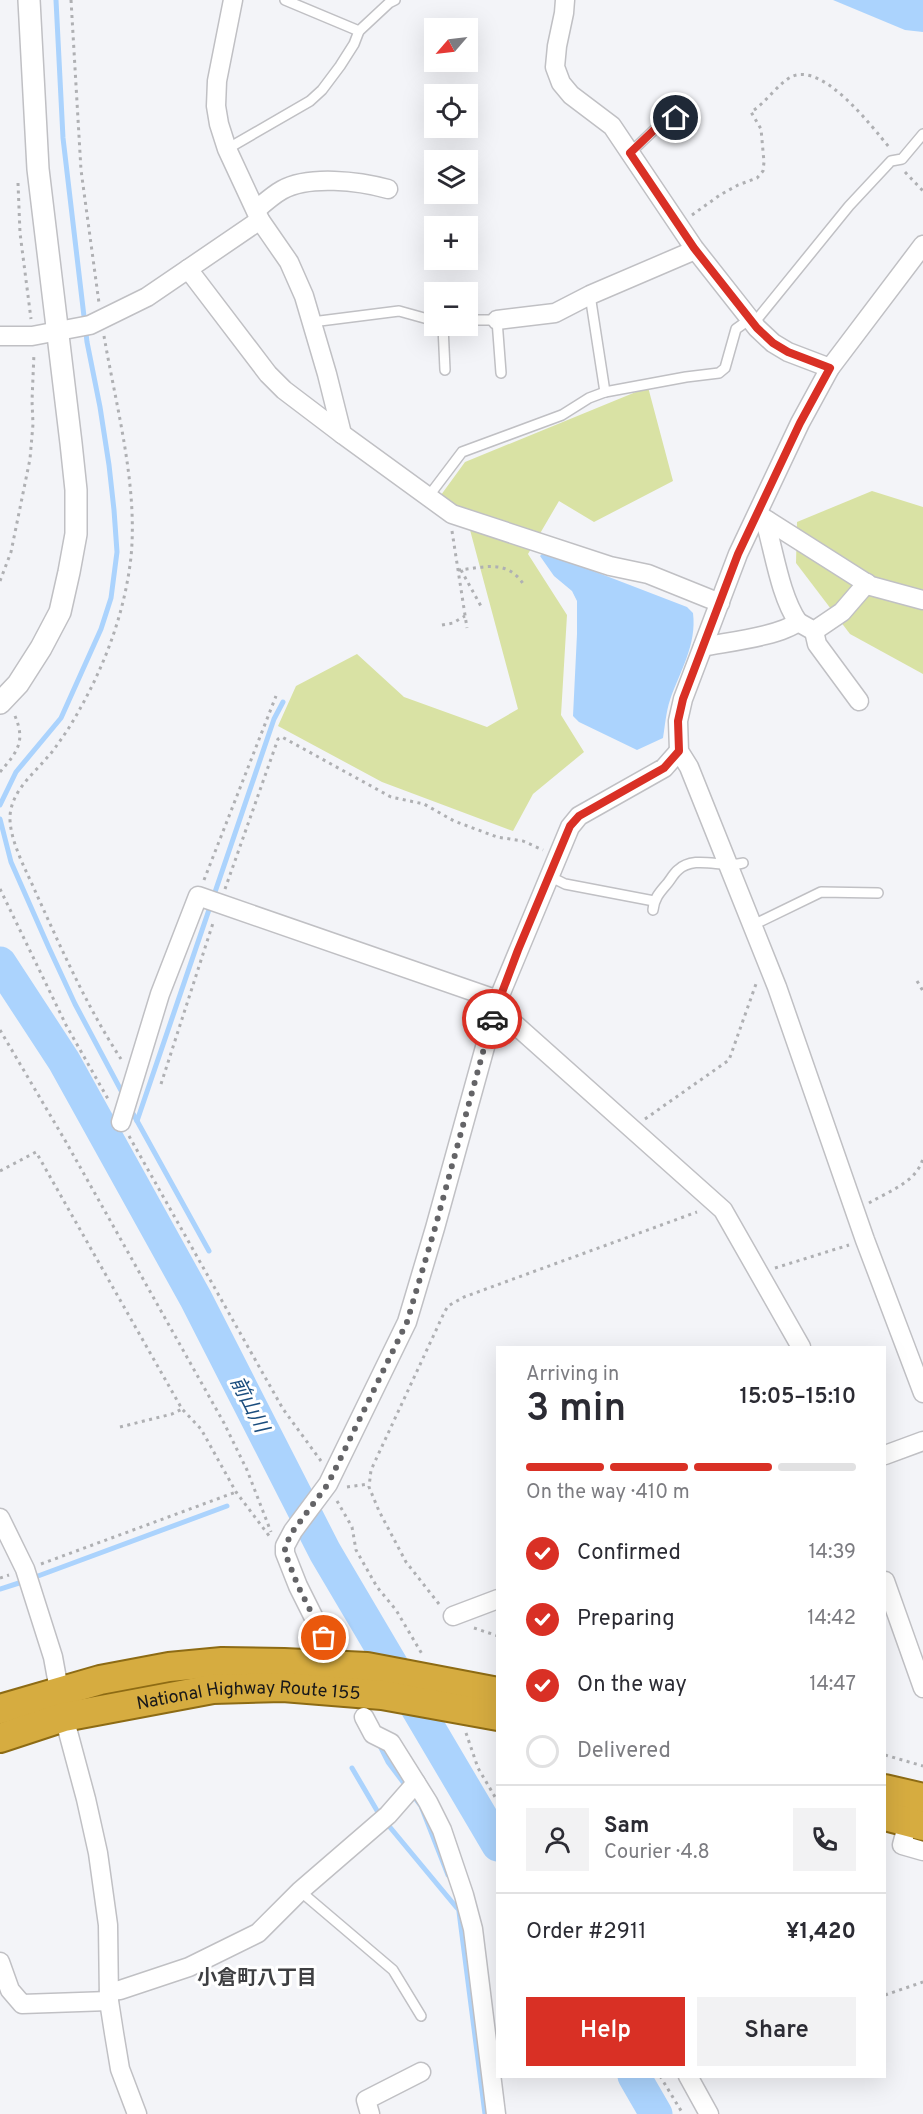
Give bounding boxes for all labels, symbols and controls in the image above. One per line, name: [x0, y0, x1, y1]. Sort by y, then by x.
north arrow: [424, 18, 478, 72]
map controls: [424, 18, 478, 336]
button: locate: [424, 84, 478, 138]
pin: [650, 92, 701, 143]
icon: home: [659, 101, 692, 134]
button: layers: [424, 150, 478, 204]
button: +: [424, 216, 478, 270]
button: −: [424, 282, 478, 336]
courier: [462, 989, 522, 1049]
icon: car: [476, 1003, 509, 1036]
text: Arriving in: [526, 1362, 619, 1388]
water label: 前山川: [223, 1372, 274, 1439]
text: 15:05–15:10: [739, 1384, 856, 1411]
text: 3 min: [526, 1386, 626, 1435]
text: On the way · 410 m: [526, 1480, 690, 1506]
icon: check: [526, 1537, 559, 1570]
text: Confirmed: [577, 1540, 681, 1567]
text: 14:39: [808, 1540, 856, 1566]
icon: check: [526, 1603, 559, 1636]
text: Preparing: [577, 1606, 675, 1633]
text: 14:42: [807, 1606, 856, 1632]
pin: [298, 1612, 349, 1663]
icon: bag: [307, 1621, 340, 1654]
icon: check: [526, 1669, 559, 1702]
text: On the way: [577, 1672, 687, 1699]
text: 14:47: [809, 1672, 856, 1698]
street label: National Highway Route 155: [135, 1677, 361, 1716]
text: Delivered: [577, 1738, 671, 1765]
button: person: [526, 1808, 589, 1871]
button: phone: [793, 1808, 856, 1871]
text: Sam: [604, 1813, 649, 1840]
text: Courier · 4.8: [604, 1840, 710, 1866]
text: Order #2911: [526, 1919, 646, 1946]
text: ¥1,420: [786, 1919, 856, 1946]
district label: 小倉町八丁目: [197, 1966, 317, 1992]
button: Help: [526, 1997, 685, 2066]
button: Share: [697, 1997, 856, 2066]

